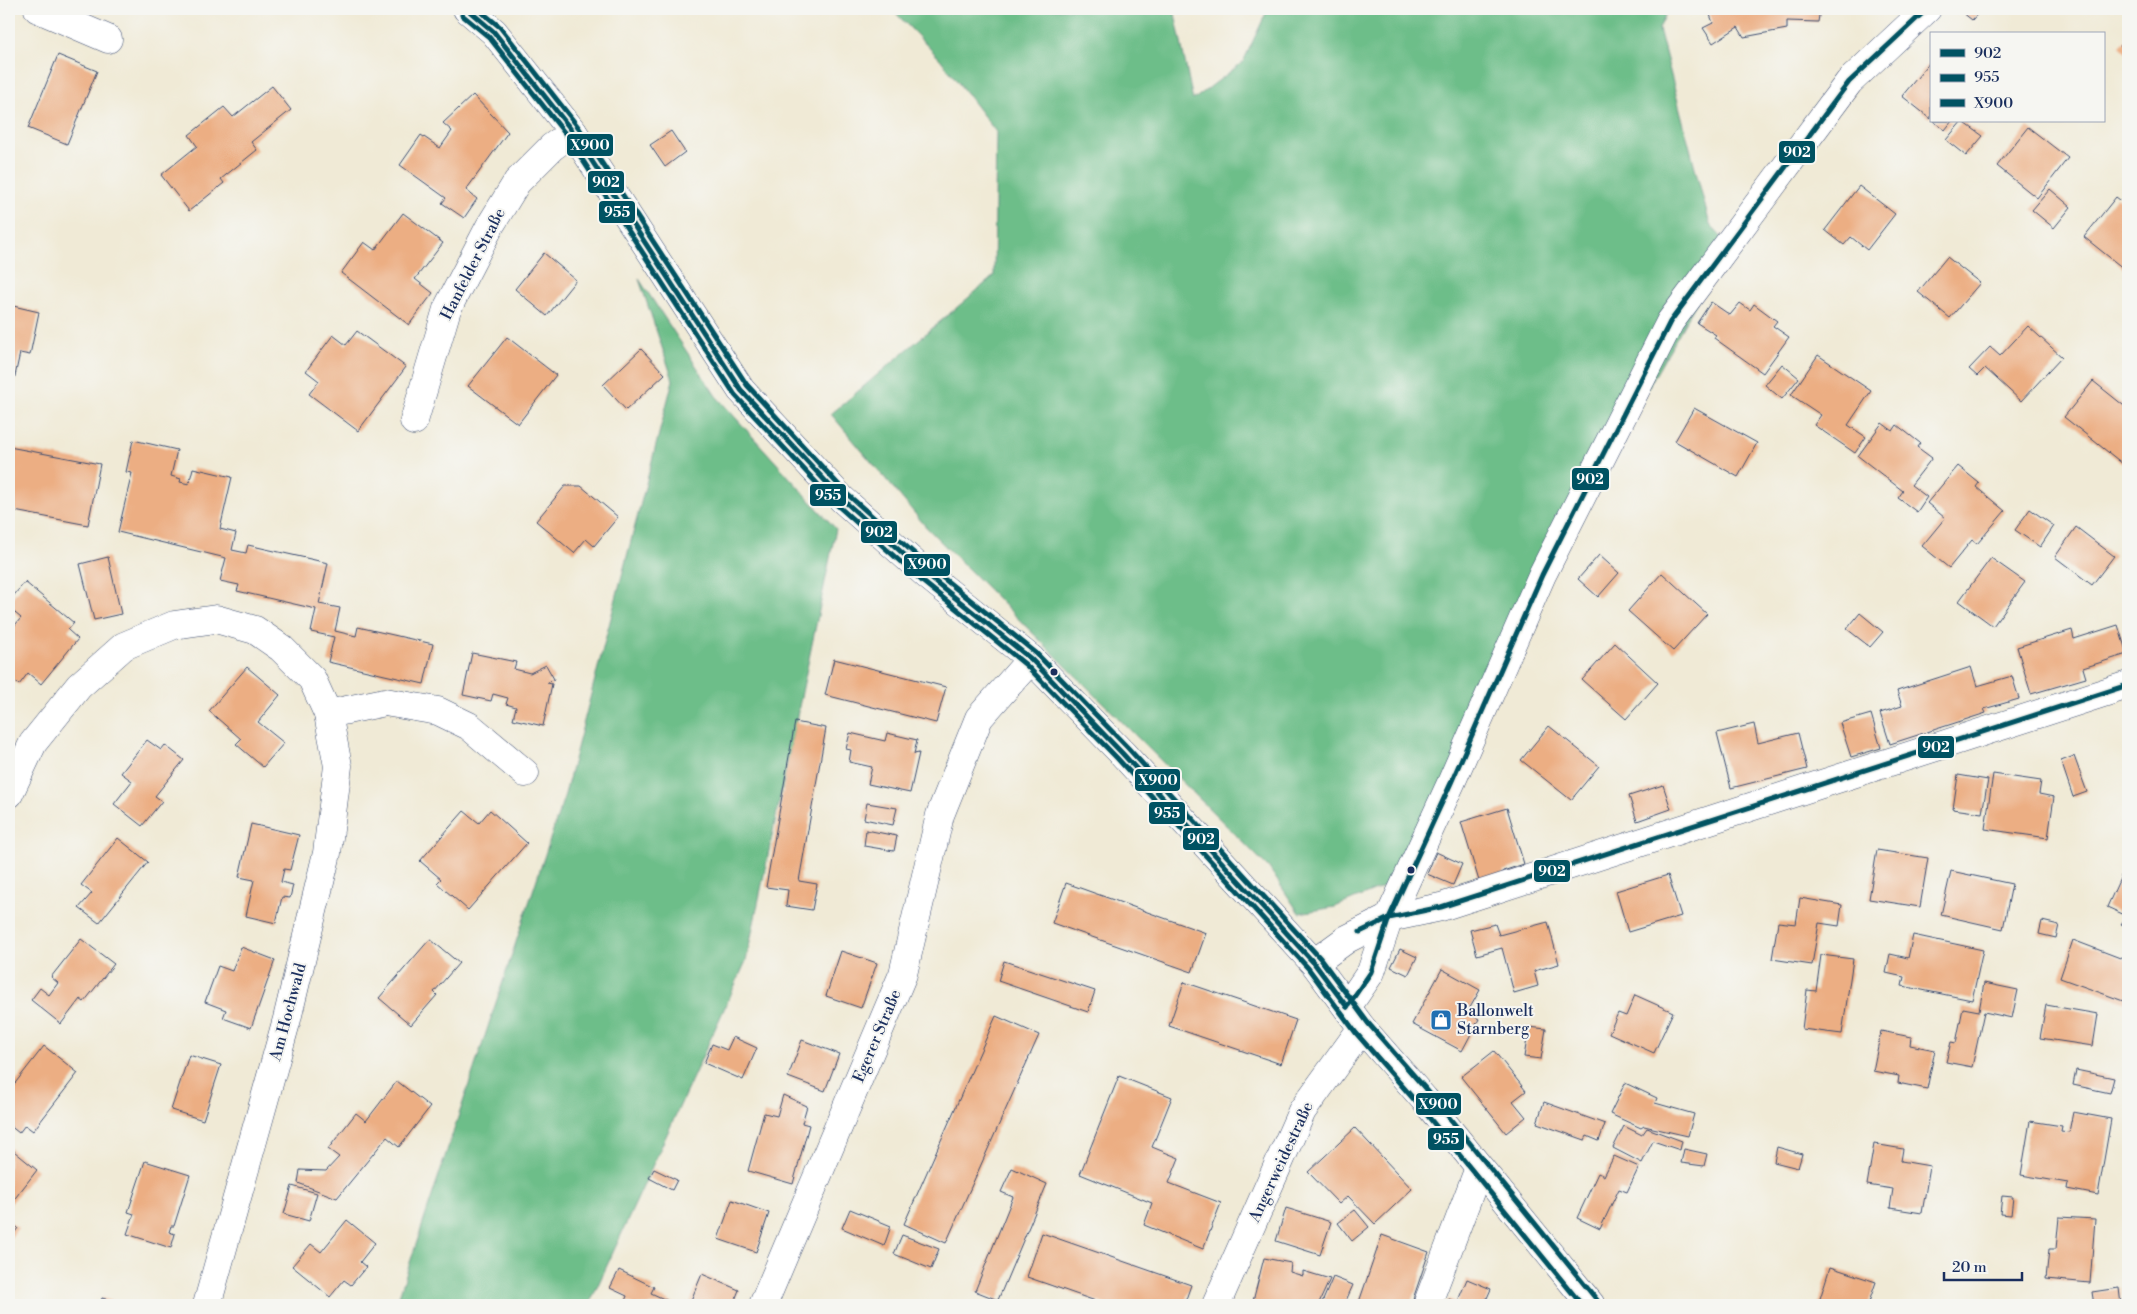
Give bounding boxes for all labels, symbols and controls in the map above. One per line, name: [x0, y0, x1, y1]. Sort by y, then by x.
legend: [1930, 32, 2104, 122]
text: 902: [1974, 44, 2001, 63]
text: 955: [1974, 68, 2000, 87]
text: X900: [1973, 94, 2013, 113]
line badge: X900: [566, 133, 614, 157]
text: X900: [569, 137, 610, 155]
line badge: 902: [1778, 140, 1816, 164]
text: 902: [1783, 144, 1811, 162]
line badge: 902: [587, 170, 625, 194]
text: 902: [592, 174, 620, 192]
line badge: 955: [598, 200, 636, 224]
text: 955: [604, 204, 630, 222]
street label: Hanfelder Straße: [436, 205, 510, 323]
line badge: 902: [1571, 467, 1610, 491]
text: 902: [1576, 471, 1604, 489]
line badge: 955: [809, 483, 847, 507]
text: 955: [815, 487, 841, 505]
line badge: 902: [860, 520, 898, 544]
text: 902: [865, 524, 893, 542]
line badge: X900: [903, 553, 951, 577]
text: X900: [906, 556, 947, 574]
unlabelled marker: [1049, 667, 1059, 677]
line badge: 902: [1917, 735, 1955, 759]
text: 902: [1922, 739, 1950, 757]
line badge: X900: [1134, 768, 1181, 792]
text: X900: [1137, 772, 1178, 790]
line badge: 955: [1148, 801, 1186, 825]
text: 955: [1154, 805, 1180, 823]
line badge: 902: [1182, 827, 1220, 851]
text: 902: [1187, 831, 1215, 849]
line badge: 902: [1533, 859, 1571, 883]
text: 902: [1538, 863, 1566, 881]
unlabelled marker: [1406, 865, 1416, 875]
street label: Am Hochwald: [265, 961, 311, 1064]
street label: Egerer Straße: [848, 986, 906, 1086]
place label: Ballonwelt Starnberg: [1456, 1001, 1534, 1039]
shop icon: Ballonwelt Starnberg: [1429, 1008, 1453, 1032]
line badge: X900: [1415, 1092, 1462, 1116]
text: X900: [1417, 1096, 1458, 1114]
street label: Angerweidestraße: [1244, 1099, 1318, 1226]
line badge: 955: [1427, 1127, 1465, 1151]
text: 955: [1433, 1131, 1459, 1149]
scale bar: [1944, 1249, 2022, 1281]
text: 20 m: [1952, 1258, 1987, 1277]

